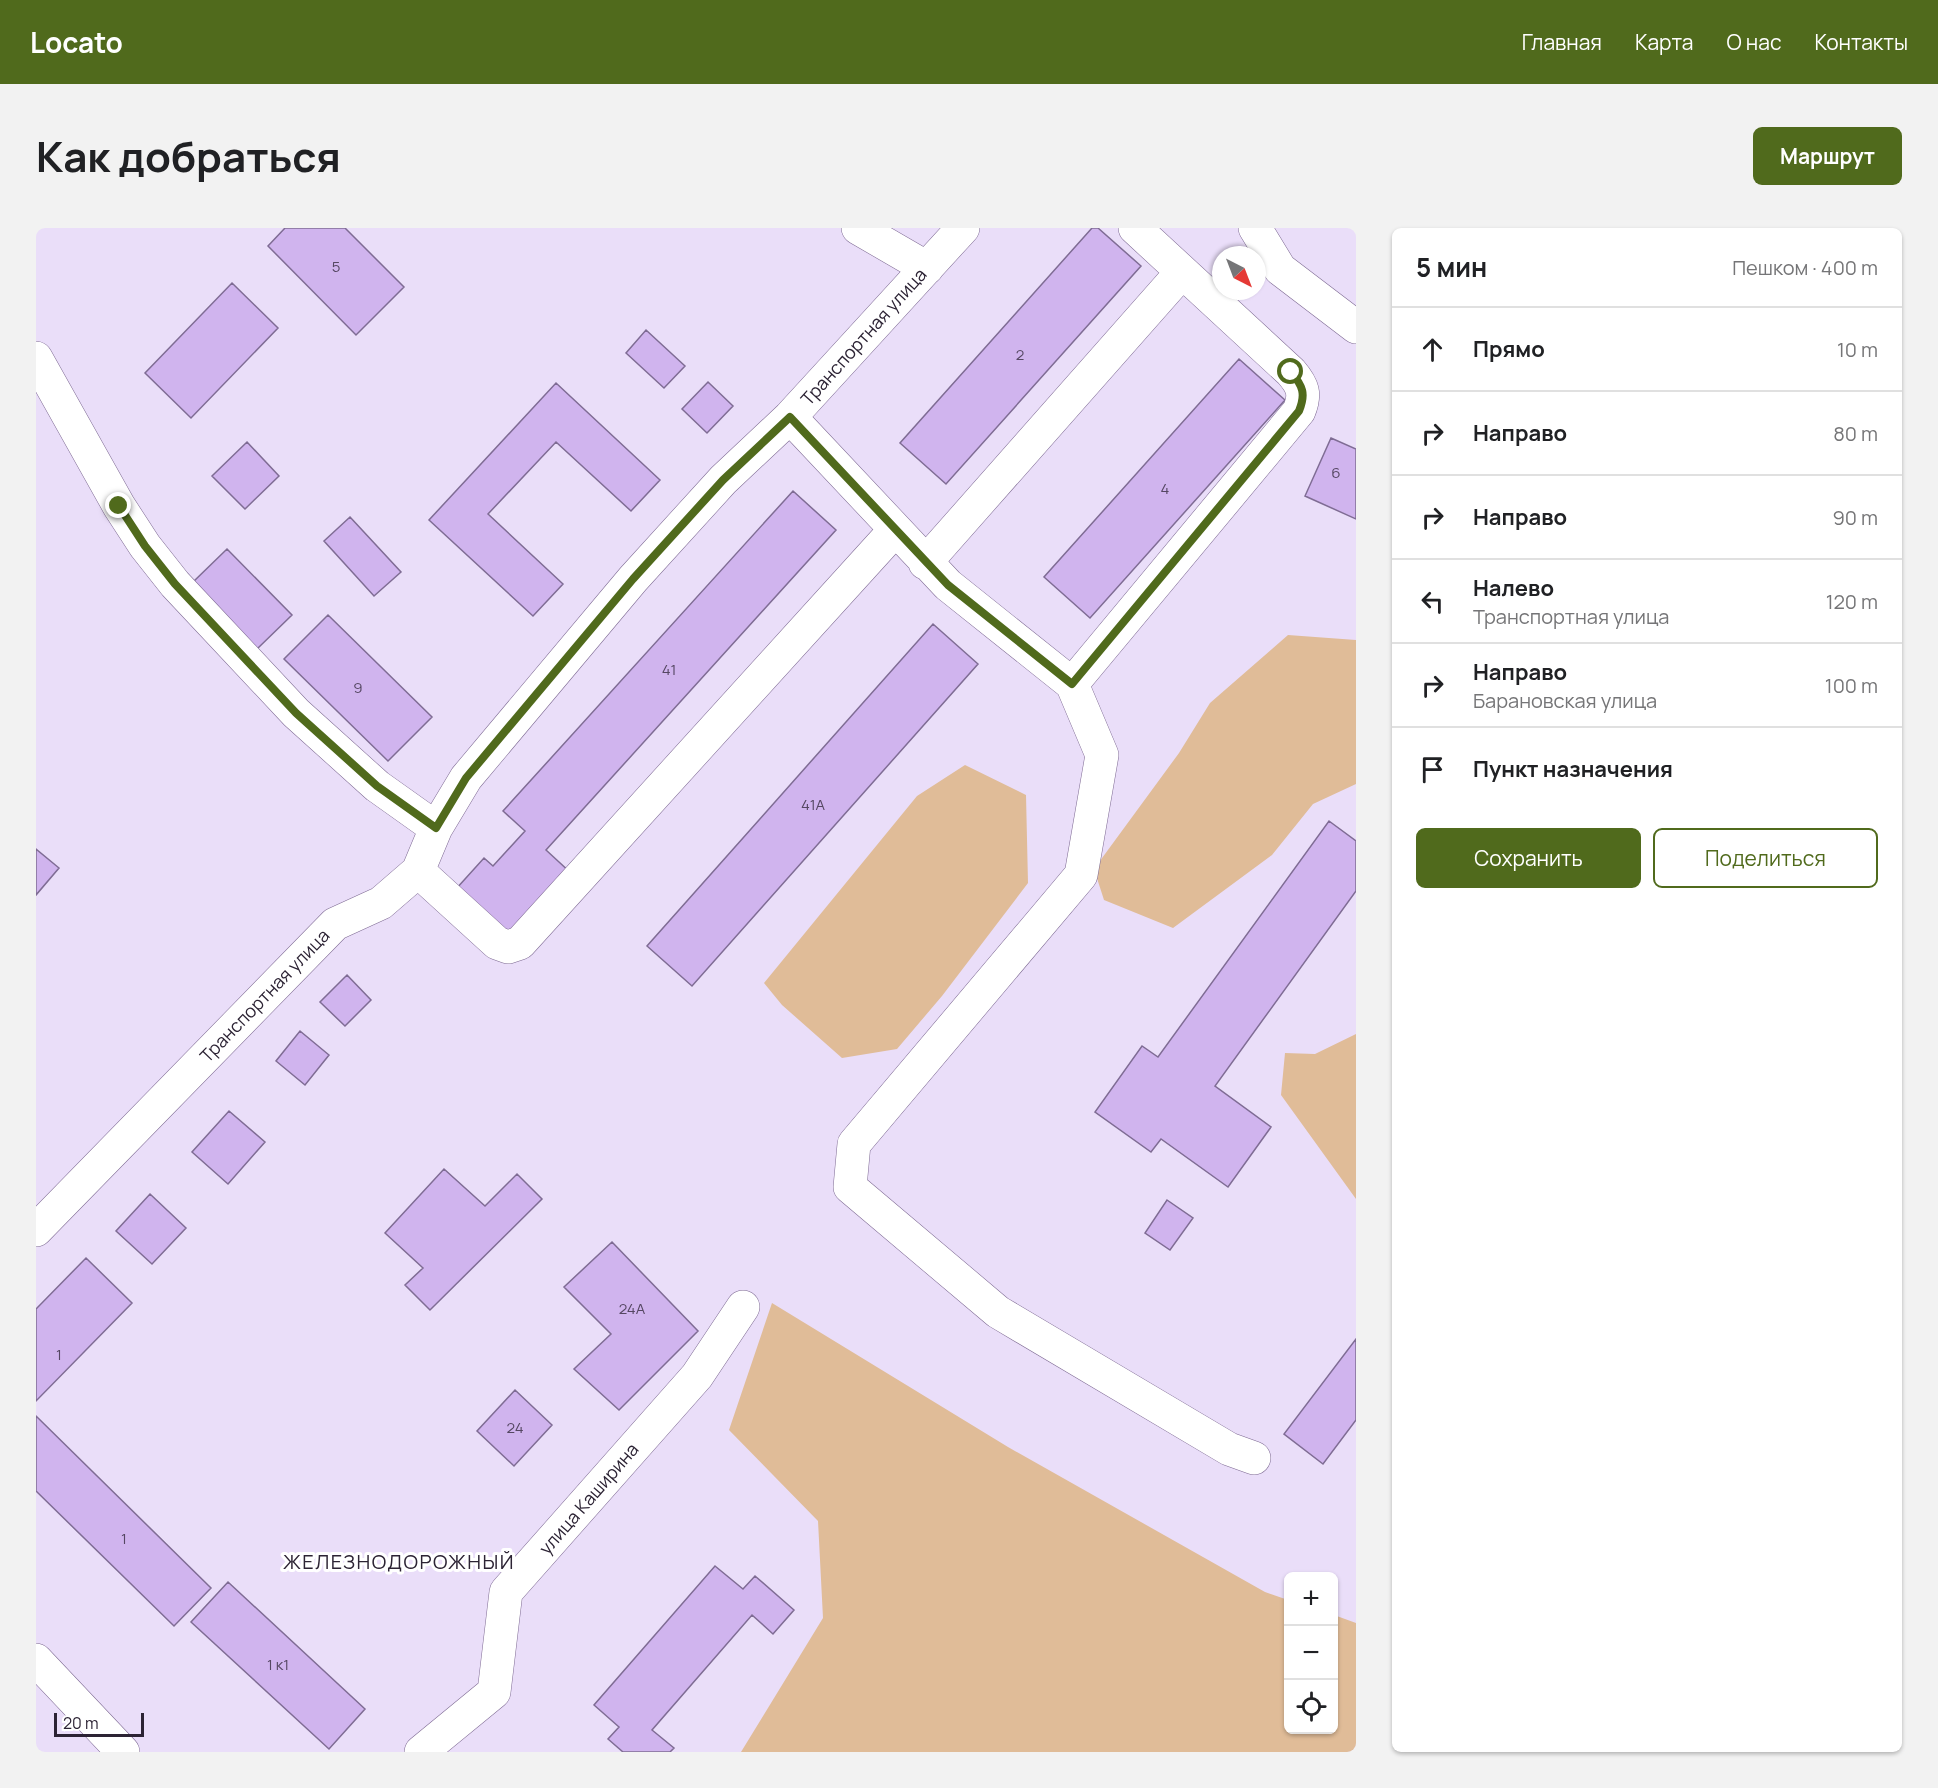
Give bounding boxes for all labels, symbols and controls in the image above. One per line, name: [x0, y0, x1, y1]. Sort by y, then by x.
text: Locato: [30, 23, 123, 61]
text: Главная: [1522, 28, 1602, 56]
text: Карта: [1635, 28, 1693, 56]
text: О нас: [1726, 28, 1782, 56]
text: Контакты: [1815, 28, 1908, 56]
text: Как добраться: [36, 127, 341, 185]
button: Маршрут: [1753, 127, 1902, 185]
north arrow: [1212, 246, 1266, 300]
text: 5 мин: [1416, 249, 1487, 285]
text: Пешком · 400 m: [1732, 254, 1878, 281]
house number: 5: [332, 256, 340, 277]
street label: Транспортная улица: [795, 263, 931, 410]
icon: ahead: [1416, 333, 1449, 366]
text: Прямо: [1473, 334, 1545, 364]
text: 10 m: [1837, 336, 1878, 363]
house number: 2: [1016, 344, 1024, 365]
route start: [1277, 358, 1303, 384]
icon: right: [1416, 417, 1449, 450]
text: Направо: [1473, 418, 1567, 448]
text: 80 m: [1833, 420, 1878, 447]
house number: 6: [1331, 462, 1341, 483]
house number: 4: [1161, 478, 1170, 499]
route end: [105, 492, 131, 518]
icon: right: [1416, 501, 1449, 534]
text: Направо: [1473, 502, 1567, 532]
text: 90 m: [1832, 504, 1878, 531]
text: Налево: [1473, 573, 1554, 603]
icon: left: [1416, 585, 1449, 618]
text: 120 m: [1826, 588, 1878, 615]
text: Транспортная улица: [1473, 603, 1669, 630]
text: Направо: [1473, 657, 1567, 687]
house number: 41: [662, 659, 676, 680]
icon: right: [1416, 669, 1449, 702]
text: 100 m: [1825, 672, 1878, 699]
house number: 9: [353, 677, 363, 698]
text: Барановская улица: [1473, 687, 1657, 714]
icon: arrive: [1416, 753, 1449, 786]
text: Пункт назначения: [1473, 754, 1673, 784]
house number: 41А: [801, 794, 826, 815]
button: Сохранить: [1416, 828, 1641, 888]
button: Поделиться: [1653, 828, 1878, 888]
street label: Транспортная улица: [194, 923, 334, 1067]
house number: 24А: [619, 1298, 646, 1319]
house number: 1: [56, 1344, 62, 1365]
house number: 24: [506, 1417, 524, 1438]
street label: улица Каширина: [533, 1437, 643, 1559]
house number: 1: [121, 1528, 127, 1549]
district label: ЖЕЛЕЗНОДОРОЖНЫЙ: [283, 1548, 515, 1575]
map controls: [1284, 1572, 1338, 1734]
button: +: [1284, 1572, 1338, 1626]
button: −: [1284, 1626, 1338, 1680]
house number: 1 к1: [267, 1654, 289, 1675]
button: locate: [1284, 1680, 1338, 1734]
scale bar: [54, 1710, 144, 1738]
text: 20 m: [63, 1712, 99, 1734]

